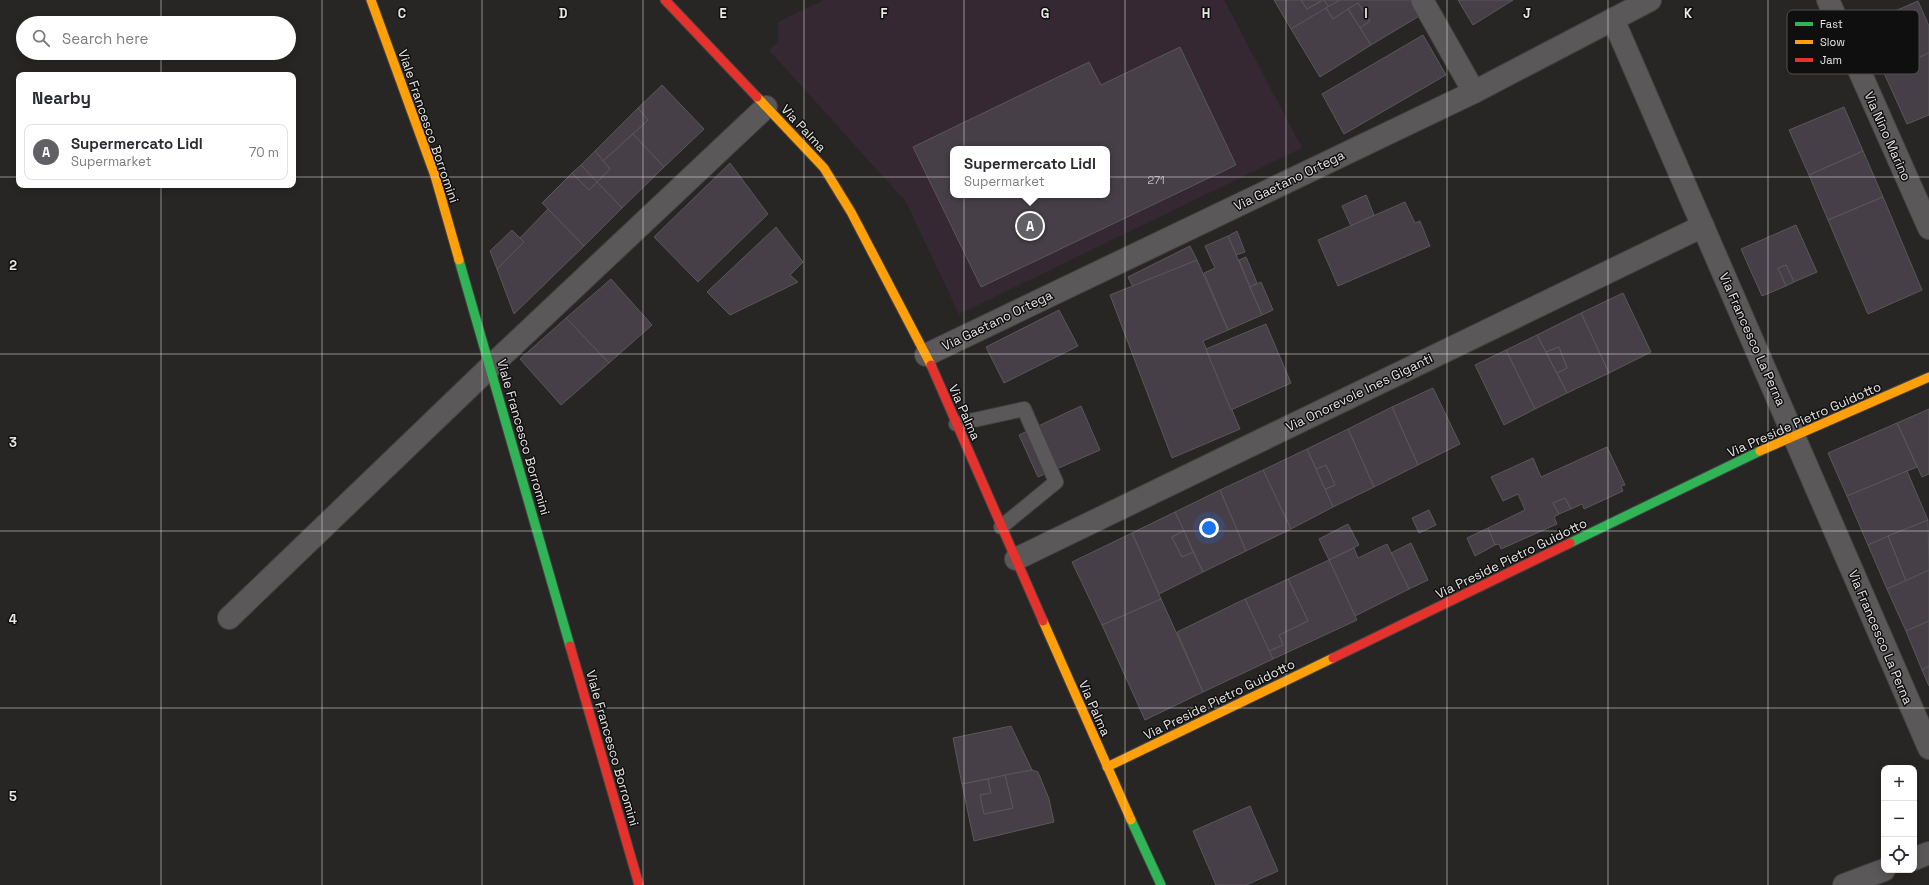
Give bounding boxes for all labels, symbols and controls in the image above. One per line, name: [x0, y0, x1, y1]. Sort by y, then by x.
text: C: [398, 5, 406, 22]
text: D: [559, 5, 568, 22]
text: E: [719, 5, 727, 22]
text: F: [881, 5, 888, 22]
text: G: [1041, 5, 1049, 22]
text: H: [1202, 5, 1210, 22]
text: I: [1364, 5, 1368, 22]
text: J: [1523, 5, 1531, 22]
text: K: [1684, 5, 1693, 22]
legend: [1787, 10, 1919, 74]
search box: [16, 16, 296, 60]
text: Fast: [1820, 17, 1843, 31]
icon: search: [30, 27, 52, 49]
text: Search here: [62, 29, 148, 48]
text: Slow: [1820, 35, 1845, 49]
street label: Viale Francesco Borromini: [394, 47, 463, 205]
text: Jam: [1820, 53, 1842, 67]
text: Nearby: [32, 87, 91, 109]
street label: Via Nino Marino: [1860, 89, 1915, 184]
street label: Via Palma: [777, 101, 830, 156]
text: Supermercato Lidl: [71, 134, 203, 153]
text: A: [42, 144, 50, 161]
text: 70 m: [249, 144, 279, 161]
popup: [950, 146, 1110, 198]
street label: Via Gaetano Ortega: [1231, 146, 1348, 215]
text: Supermarket: [71, 153, 152, 170]
text: Supermercato Lidl: [964, 154, 1096, 173]
text: Supermarket: [964, 173, 1045, 190]
house number: 271: [1147, 173, 1165, 187]
pin: A: [1017, 211, 1043, 241]
text: 2: [9, 257, 17, 274]
street label: Via Francesco La Perna: [1715, 270, 1790, 409]
street label: Via Gaetano Ortega: [939, 286, 1056, 355]
street label: Via Onorevole Ines Giganti: [1283, 349, 1435, 435]
street label: Viale Francesco Borromini: [493, 357, 554, 517]
street label: Via Preside Pietro Guidotto: [1725, 378, 1884, 461]
street label: Via Palma: [945, 382, 985, 443]
text: 3: [9, 434, 17, 451]
street label: Via Preside Pietro Guidotto: [1433, 514, 1590, 603]
your location: [1199, 518, 1219, 538]
street label: Via Francesco La Perna: [1845, 567, 1917, 707]
text: 4: [9, 611, 17, 628]
street label: Via Preside Pietro Guidotto: [1141, 655, 1298, 744]
street label: Viale Francesco Borromini: [582, 668, 643, 828]
street label: Via Palma: [1075, 678, 1115, 739]
map controls: [1881, 765, 1917, 873]
button: +: [1881, 765, 1917, 801]
text: 5: [9, 788, 17, 805]
button: −: [1881, 801, 1917, 837]
button: locate: [1881, 837, 1917, 873]

